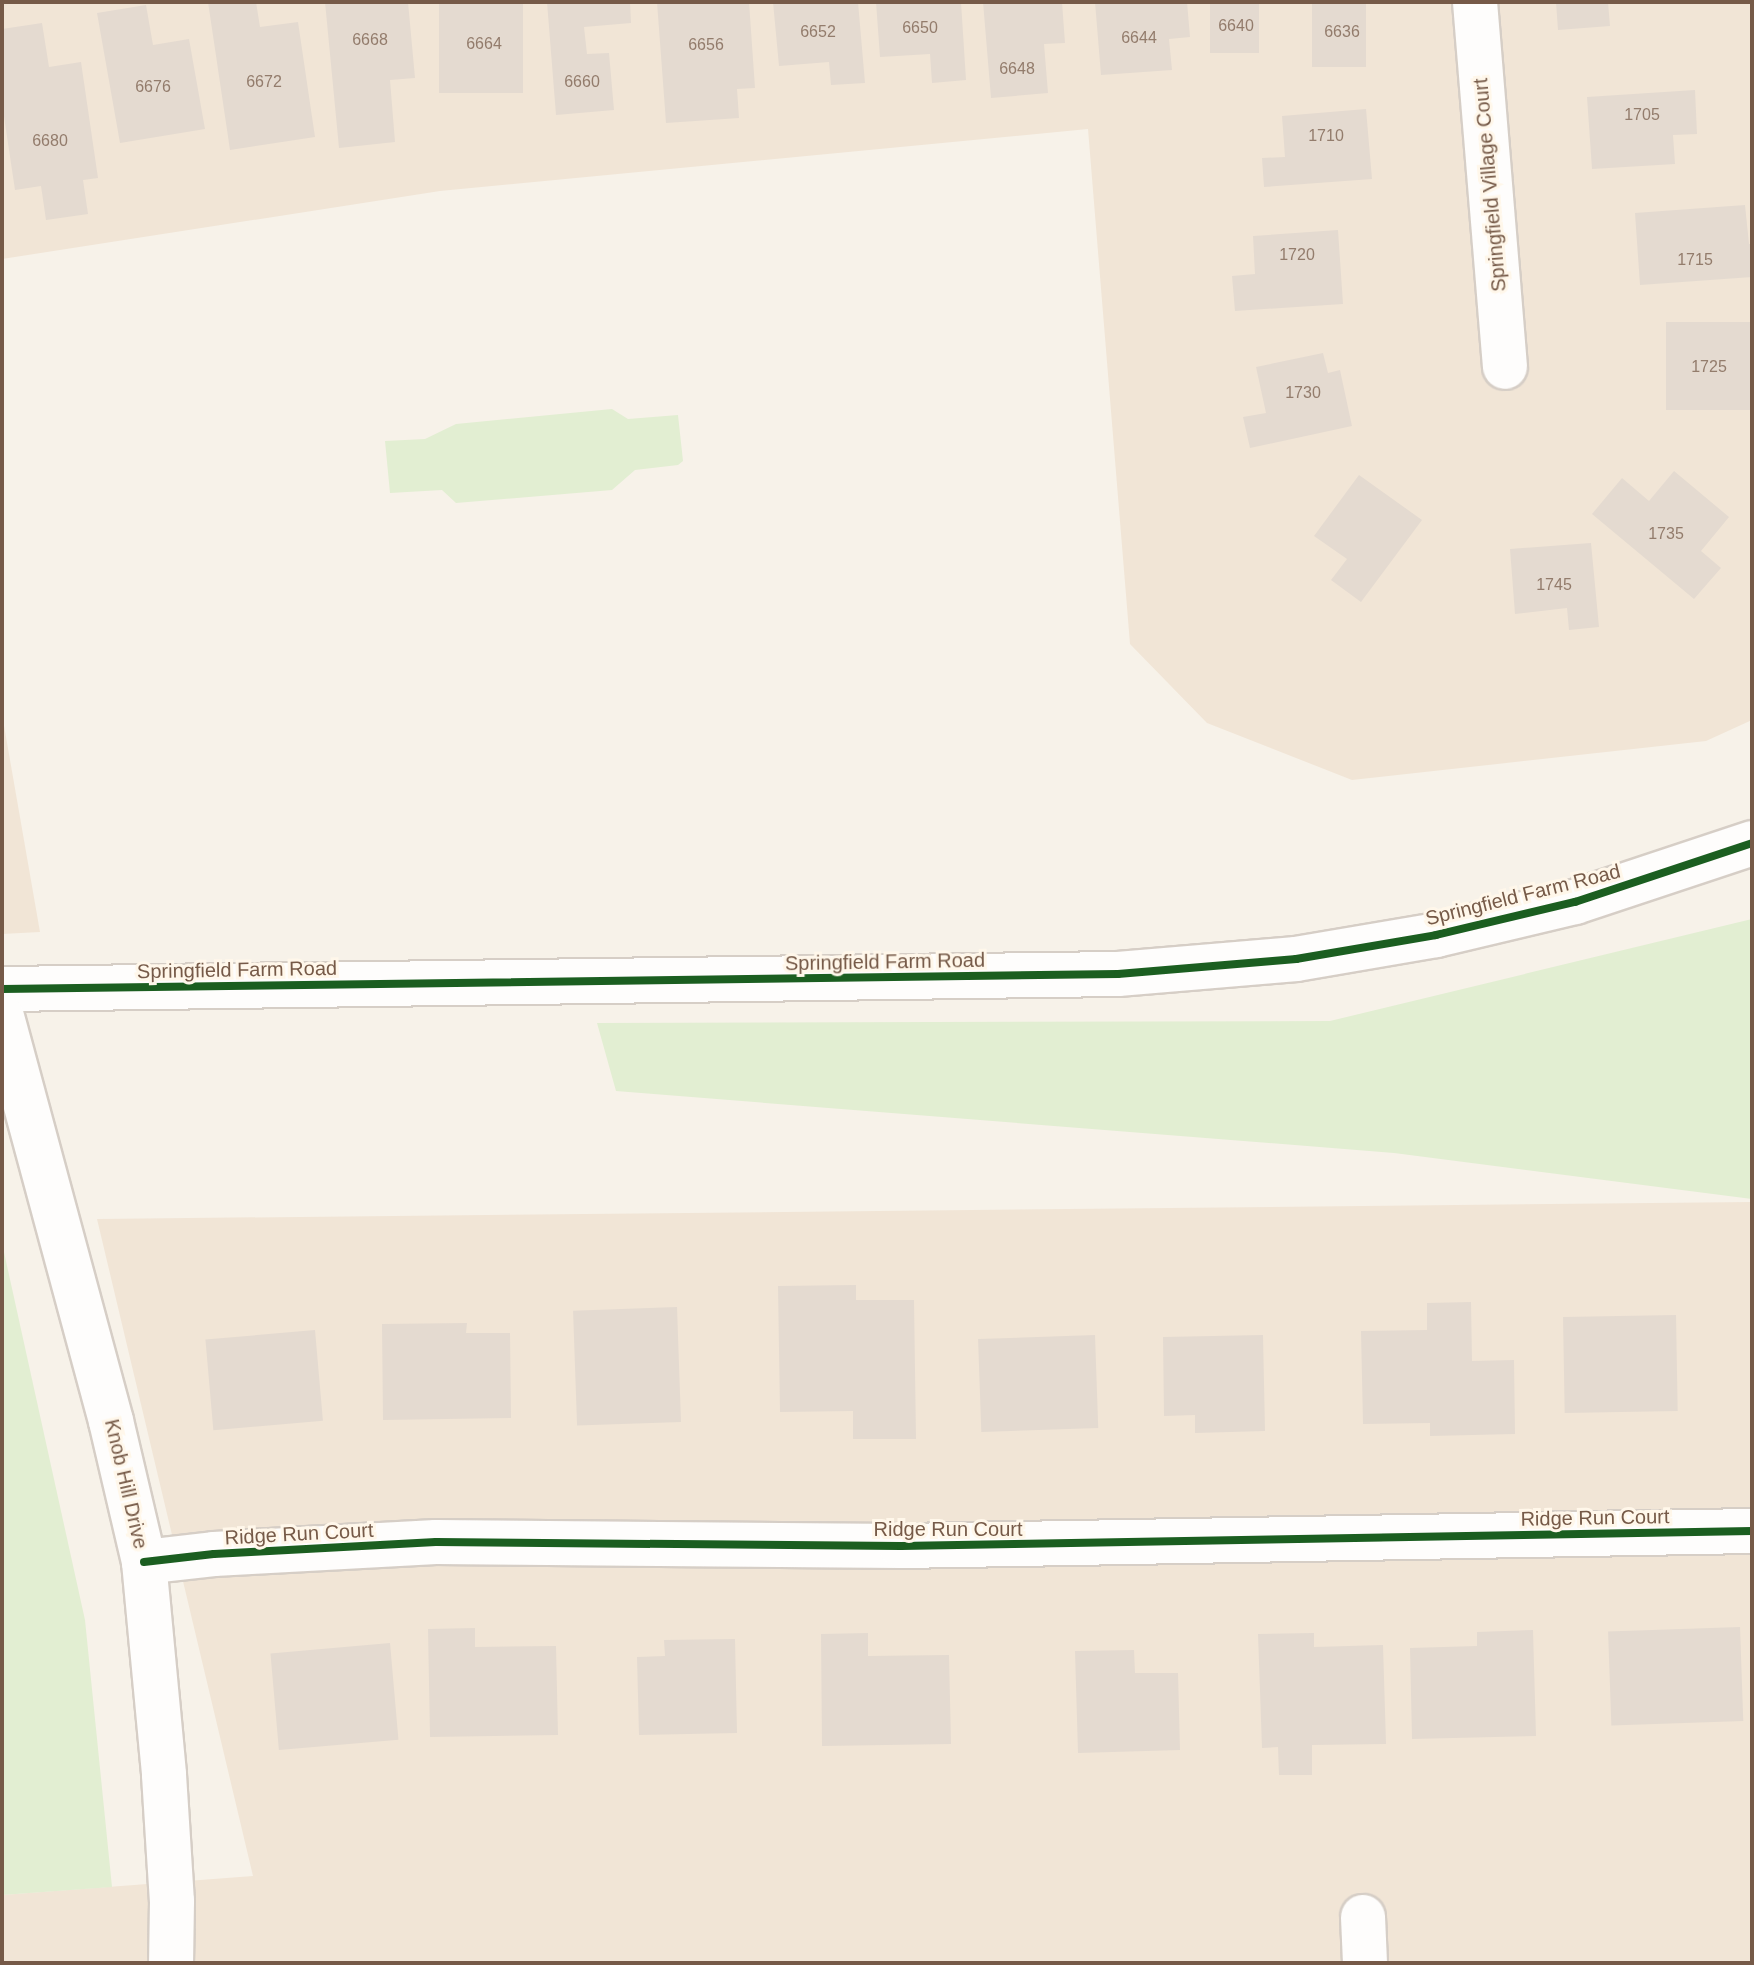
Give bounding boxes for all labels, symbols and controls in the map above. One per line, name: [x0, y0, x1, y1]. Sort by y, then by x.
house number: 6640: [1218, 16, 1254, 36]
house number: 6650: [902, 18, 938, 38]
house number: 6652: [800, 22, 836, 42]
house number: 6636: [1324, 22, 1360, 42]
house number: 6644: [1121, 28, 1157, 48]
house number: 6668: [352, 30, 388, 50]
house number: 6664: [466, 34, 502, 54]
house number: 6656: [688, 35, 724, 55]
house number: 6648: [999, 59, 1035, 79]
house number: 6672: [246, 72, 282, 92]
house number: 6660: [564, 72, 600, 92]
house number: 6676: [135, 77, 171, 97]
street label: Springfield Village Court: [1469, 77, 1511, 293]
house number: 1705: [1624, 105, 1660, 125]
house number: 1710: [1308, 126, 1344, 146]
house number: 6680: [32, 131, 68, 151]
house number: 1720: [1279, 245, 1315, 265]
house number: 1715: [1677, 250, 1713, 270]
house number: 1725: [1691, 357, 1727, 377]
house number: 1730: [1285, 383, 1321, 403]
house number: 1735: [1648, 524, 1684, 544]
house number: 1745: [1536, 575, 1572, 595]
street label: Springfield Farm Road: [1423, 859, 1623, 931]
street label: Springfield Farm Road: [785, 948, 985, 976]
street label: Springfield Farm Road: [137, 956, 337, 984]
street label: Knob Hill Drive: [99, 1417, 153, 1551]
street label: Ridge Run Court: [1520, 1505, 1670, 1531]
street label: Ridge Run Court: [874, 1517, 1022, 1541]
street label: Ridge Run Court: [224, 1518, 374, 1550]

